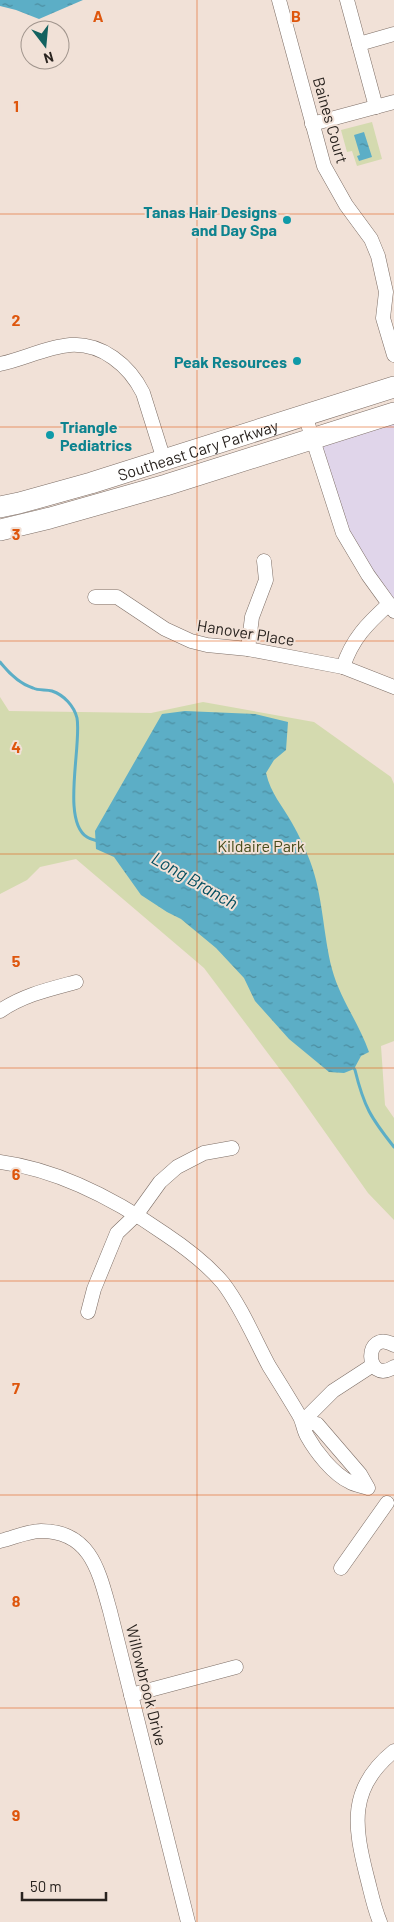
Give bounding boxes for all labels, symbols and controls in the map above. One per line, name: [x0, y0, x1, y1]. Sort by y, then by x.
text: A: [93, 6, 104, 25]
text: B: [291, 6, 301, 25]
north arrow: [20, 20, 70, 70]
text: N: [42, 49, 56, 67]
street label: Baines Court: [310, 75, 352, 165]
text: 1: [13, 96, 19, 115]
place label: Tanas Hair Designs and Day Spa: [143, 202, 277, 239]
marker: Tanas Hair Designs and Day Spa: [281, 214, 293, 226]
text: 2: [12, 310, 21, 329]
place label: Peak Resources: [174, 352, 287, 371]
marker: Peak Resources: [291, 355, 303, 367]
street label: Southeast Cary Parkway: [115, 415, 281, 484]
place label: Triangle Pediatrics: [60, 417, 132, 454]
marker: Triangle Pediatrics: [44, 429, 56, 441]
text: 3: [12, 524, 20, 543]
street label: Hanover Place: [196, 615, 296, 649]
text: 4: [11, 737, 21, 756]
park label: Kildaire Park: [217, 836, 305, 855]
water label: Long Branch: [148, 846, 242, 914]
text: 5: [12, 951, 21, 970]
text: 6: [12, 1164, 21, 1183]
text: 7: [12, 1378, 20, 1397]
text: 8: [12, 1591, 21, 1610]
street label: Willowbrook Drive: [123, 1622, 171, 1748]
text: 9: [12, 1805, 20, 1824]
scale bar: [22, 1870, 106, 1902]
text: 50 m: [30, 1877, 62, 1895]

